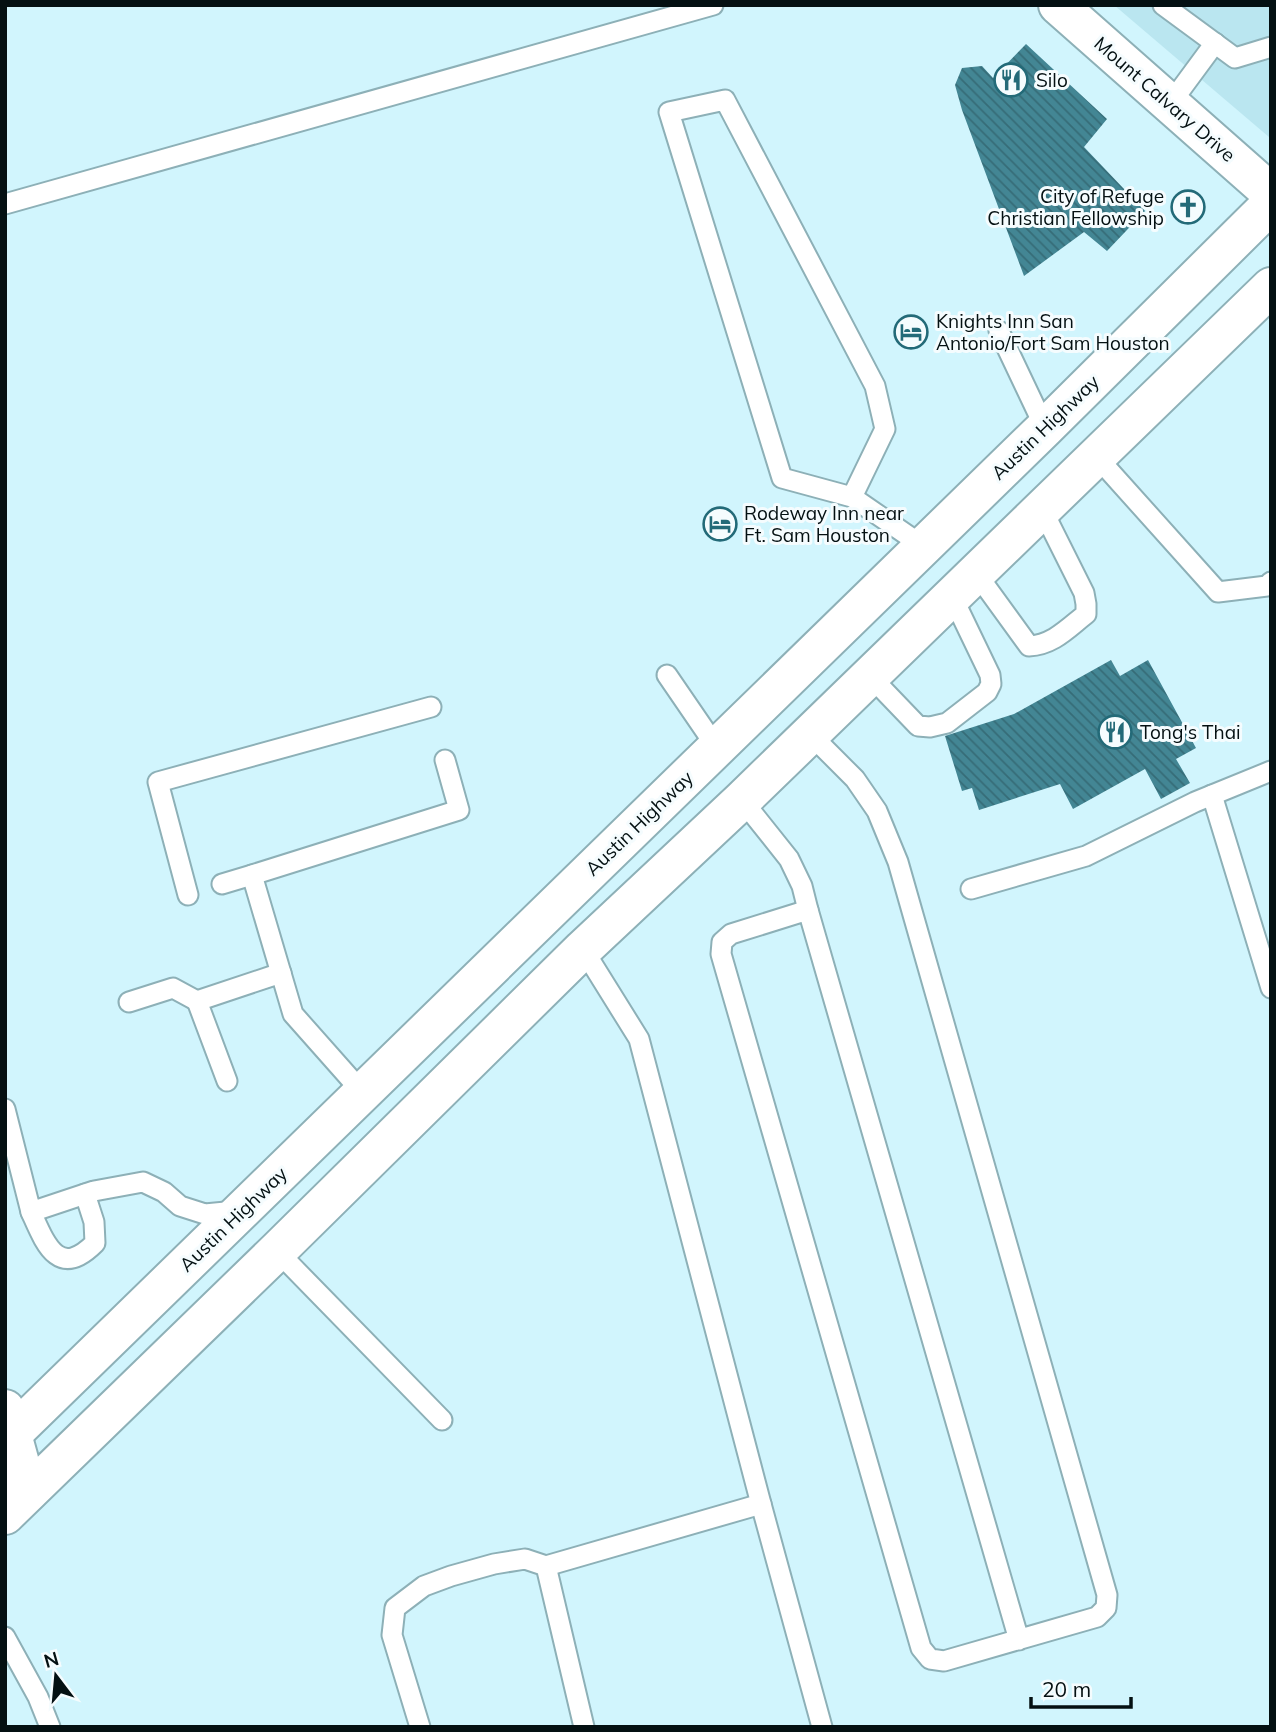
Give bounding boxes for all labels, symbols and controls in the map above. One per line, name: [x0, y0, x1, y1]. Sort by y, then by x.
street label: Mount Calvary Drive: [1090, 31, 1240, 167]
restaurant icon: Silo: [992, 61, 1030, 99]
place label: Silo: [1036, 68, 1068, 92]
place label: City of Refuge Christian Fellowship: [987, 184, 1164, 230]
church icon: City of Refuge Christian Fellowship: [1169, 188, 1207, 226]
place label: Knights Inn San Antonio/Fort Sam Houston: [936, 309, 1170, 355]
hotel icon: Knights Inn San Antonio/Fort Sam Houston: [892, 313, 930, 351]
street label: Austin Highway: [986, 369, 1104, 485]
place label: Rodeway Inn near Ft. Sam Houston: [744, 501, 904, 547]
hotel icon: Rodeway Inn near Ft. Sam Houston: [701, 505, 739, 543]
restaurant icon: Tong's Thai: [1096, 713, 1134, 751]
place label: Tong's Thai: [1140, 720, 1241, 744]
street label: Austin Highway: [580, 765, 698, 881]
street label: Austin Highway: [174, 1161, 292, 1277]
north arrow: [21, 1641, 91, 1711]
text: N: [41, 1646, 62, 1673]
scale bar: [1031, 1666, 1131, 1710]
text: 20 m: [1042, 1676, 1091, 1702]

